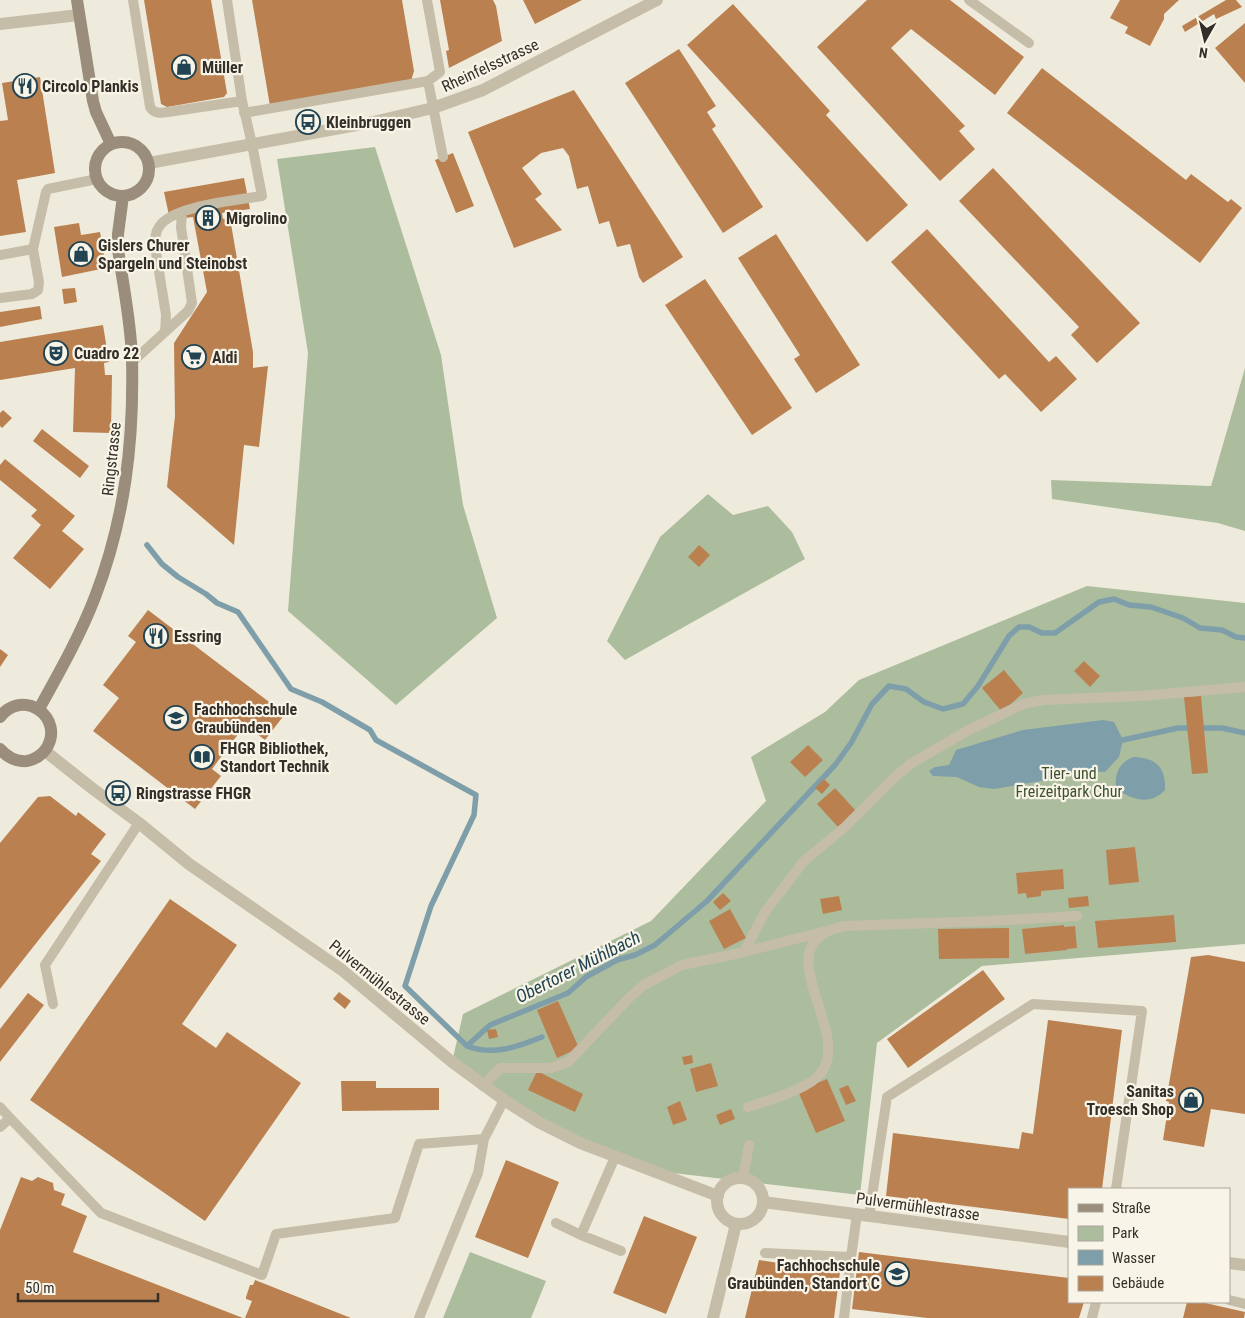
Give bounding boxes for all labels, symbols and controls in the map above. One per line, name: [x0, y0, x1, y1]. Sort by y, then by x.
north arrow: [1180, 15, 1230, 65]
street label: Rheinfelsstrasse: [439, 35, 542, 96]
text: N: [1198, 44, 1209, 61]
shop icon: Müller: [171, 54, 197, 80]
place label: Müller: [202, 58, 243, 77]
restaurant icon: Circolo Plankis: [12, 73, 38, 99]
place label: Circolo Plankis: [42, 77, 139, 96]
bus stop icon: Kleinbruggen: [295, 109, 321, 135]
place label: Kleinbruggen: [326, 113, 411, 132]
building icon: Migrolino: [195, 205, 221, 231]
place label: Migrolino: [226, 209, 287, 228]
place label: Gislers Churer Spargeln und Steinobst: [98, 236, 247, 273]
shop icon: Gislers Churer Spargeln und Steinobst: [68, 241, 94, 267]
theatre icon: Cuadro 22: [43, 340, 69, 366]
place label: Cuadro 22: [74, 344, 139, 363]
supermarket icon: Aldi: [181, 344, 207, 370]
place label: Aldi: [212, 348, 238, 367]
street label: Ringstrasse: [98, 421, 125, 497]
restaurant icon: Essring: [143, 623, 169, 649]
place label: Essring: [174, 627, 222, 646]
place label: Fachhochschule Graubünden: [194, 700, 298, 737]
school or university icon: Fachhochschule Graubünden: [163, 705, 189, 731]
place label: FHGR Bibliothek, Standort Technik: [220, 739, 329, 776]
library icon: FHGR Bibliothek, Standort Technik: [189, 744, 215, 770]
park label: Tier- und Freizeitpark Chur: [1016, 764, 1123, 801]
bus stop icon: Ringstrasse FHGR: [105, 780, 131, 806]
place label: Ringstrasse FHGR: [136, 784, 251, 803]
water label: Obertorer Mühlbach: [512, 926, 644, 1007]
street label: Pulvermühlestrasse: [325, 936, 434, 1029]
place label: Sanitas Troesch Shop: [1087, 1082, 1174, 1119]
shop icon: Sanitas Troesch Shop: [1178, 1087, 1204, 1113]
street label: Pulvermühlestrasse: [855, 1188, 981, 1225]
legend: [1068, 1188, 1230, 1303]
text: Straße: [1112, 1199, 1151, 1217]
text: Park: [1112, 1224, 1139, 1242]
text: Wasser: [1112, 1249, 1156, 1267]
place label: Fachhochschule Graubünden, Standort C: [727, 1256, 880, 1293]
school or university icon: Fachhochschule Graubünden, Standort C: [884, 1261, 910, 1287]
scale bar: [18, 1270, 158, 1302]
text: Gebäude: [1112, 1274, 1164, 1292]
text: 50 m: [25, 1279, 55, 1297]

